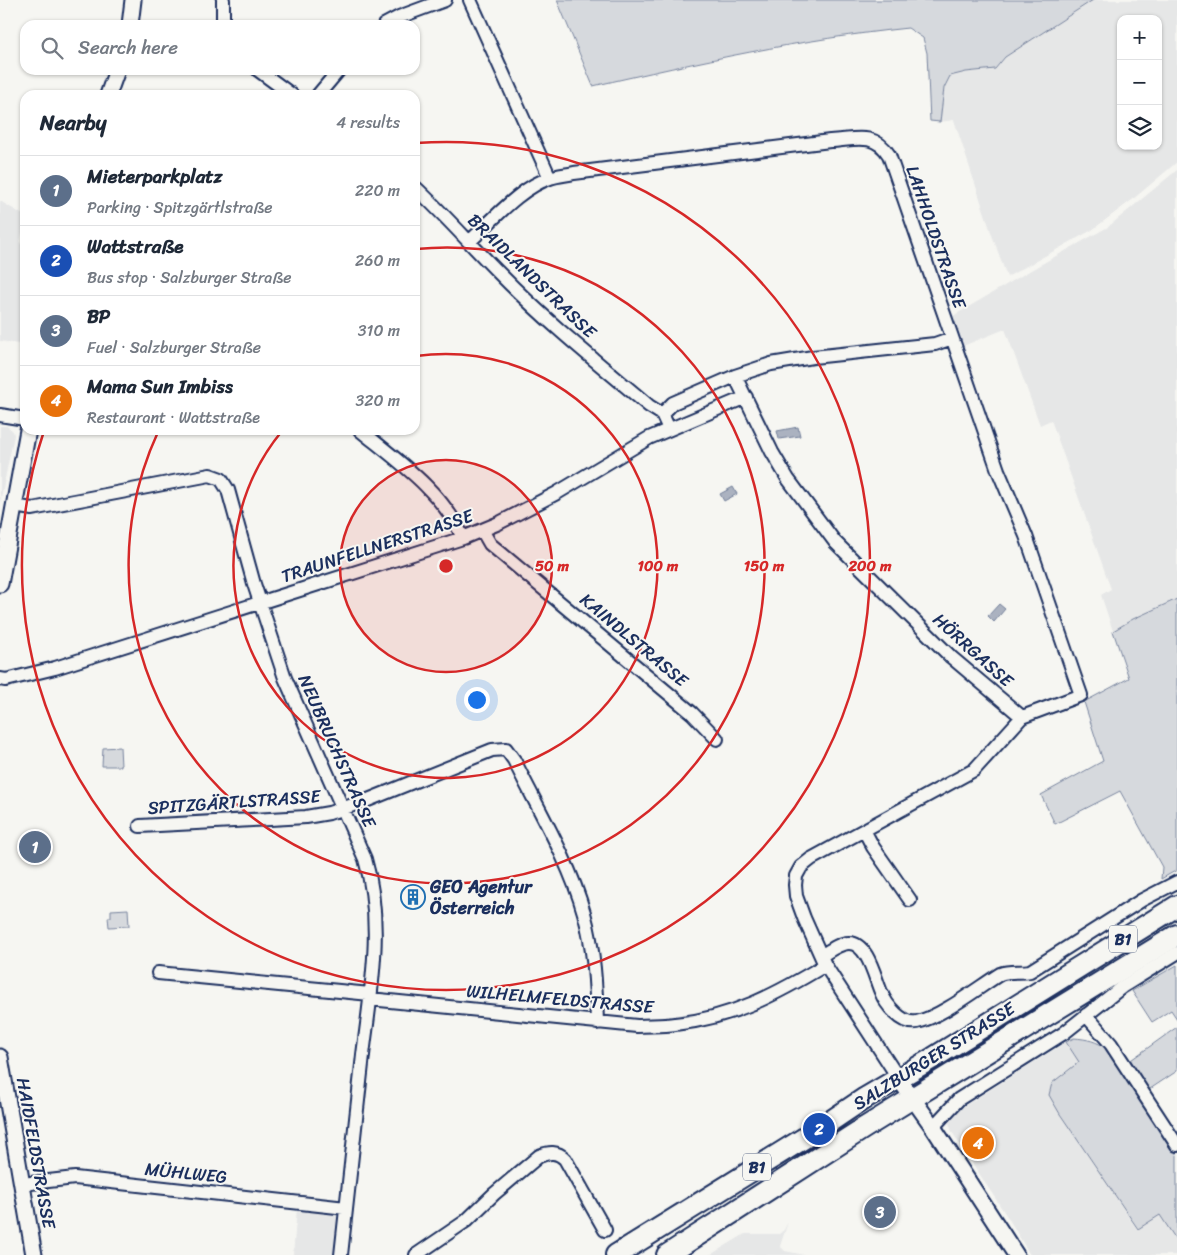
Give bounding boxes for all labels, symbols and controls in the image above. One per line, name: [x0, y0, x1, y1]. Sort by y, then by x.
map controls: [1117, 15, 1162, 150]
button: +: [1117, 15, 1162, 60]
search box: [20, 20, 420, 75]
text: Search here: [78, 31, 178, 64]
icon: search: [38, 34, 66, 62]
button: −: [1117, 60, 1162, 105]
text: Nearby: [40, 104, 106, 142]
button: layers: [1117, 105, 1162, 150]
text: 4 results: [336, 108, 400, 137]
text: Mieterparkplatz: [87, 160, 223, 193]
street label: LAHHOLDSTRASSE: [897, 161, 976, 314]
text: 1: [53, 176, 59, 205]
text: 220 m: [355, 176, 400, 205]
text: Parking · Spitzgärtlstraße: [87, 193, 272, 222]
street label: BRAIDLANDSTRASSE: [460, 205, 605, 347]
text: Wattstraße: [87, 230, 184, 263]
text: 2: [51, 246, 61, 275]
text: 260 m: [355, 246, 400, 275]
text: Bus stop · Salzburger Straße: [87, 263, 292, 292]
text: BP: [87, 300, 110, 333]
text: 3: [52, 316, 60, 345]
text: 310 m: [358, 316, 400, 345]
text: Fuel · Salzburger Straße: [87, 333, 261, 362]
text: Mama Sun Imbiss: [87, 370, 233, 403]
text: 4: [51, 386, 61, 415]
text: 320 m: [355, 386, 400, 415]
text: Restaurant · Wattstraße: [87, 403, 260, 432]
street label: TRAUNFELLNERSTRASSE: [277, 500, 478, 592]
text: 50 m: [535, 553, 570, 579]
text: 100 m: [638, 553, 679, 579]
text: 150 m: [744, 553, 785, 579]
text: 200 m: [847, 553, 892, 579]
centre of rings: [437, 557, 455, 575]
street label: KAINDLSTRASSE: [572, 585, 696, 696]
street label: HÖRRGASSE: [925, 605, 1022, 696]
street label: NEUBRUCHSTRASSE: [289, 669, 386, 834]
your location: [464, 687, 490, 713]
street label: SPITZGÄRTLSTRASSE: [147, 780, 322, 824]
pin: 1: [19, 828, 51, 866]
place label: GEO Agentur Österreich: [429, 871, 533, 924]
building icon: GEO Agentur Österreich: [400, 884, 426, 910]
road number: B1: [1109, 926, 1137, 952]
street label: WILHELMFELDSTRASSE: [465, 975, 656, 1023]
street label: SALZBURGER STRASSE: [846, 992, 1022, 1119]
street label: HAIDFELDSTRASSE: [7, 1075, 65, 1232]
pin: 2: [803, 1110, 835, 1148]
pin: 4: [962, 1124, 994, 1162]
street label: MÜHLWEG: [143, 1153, 229, 1193]
road number: B1: [743, 1154, 771, 1180]
pin: 3: [864, 1193, 896, 1231]

